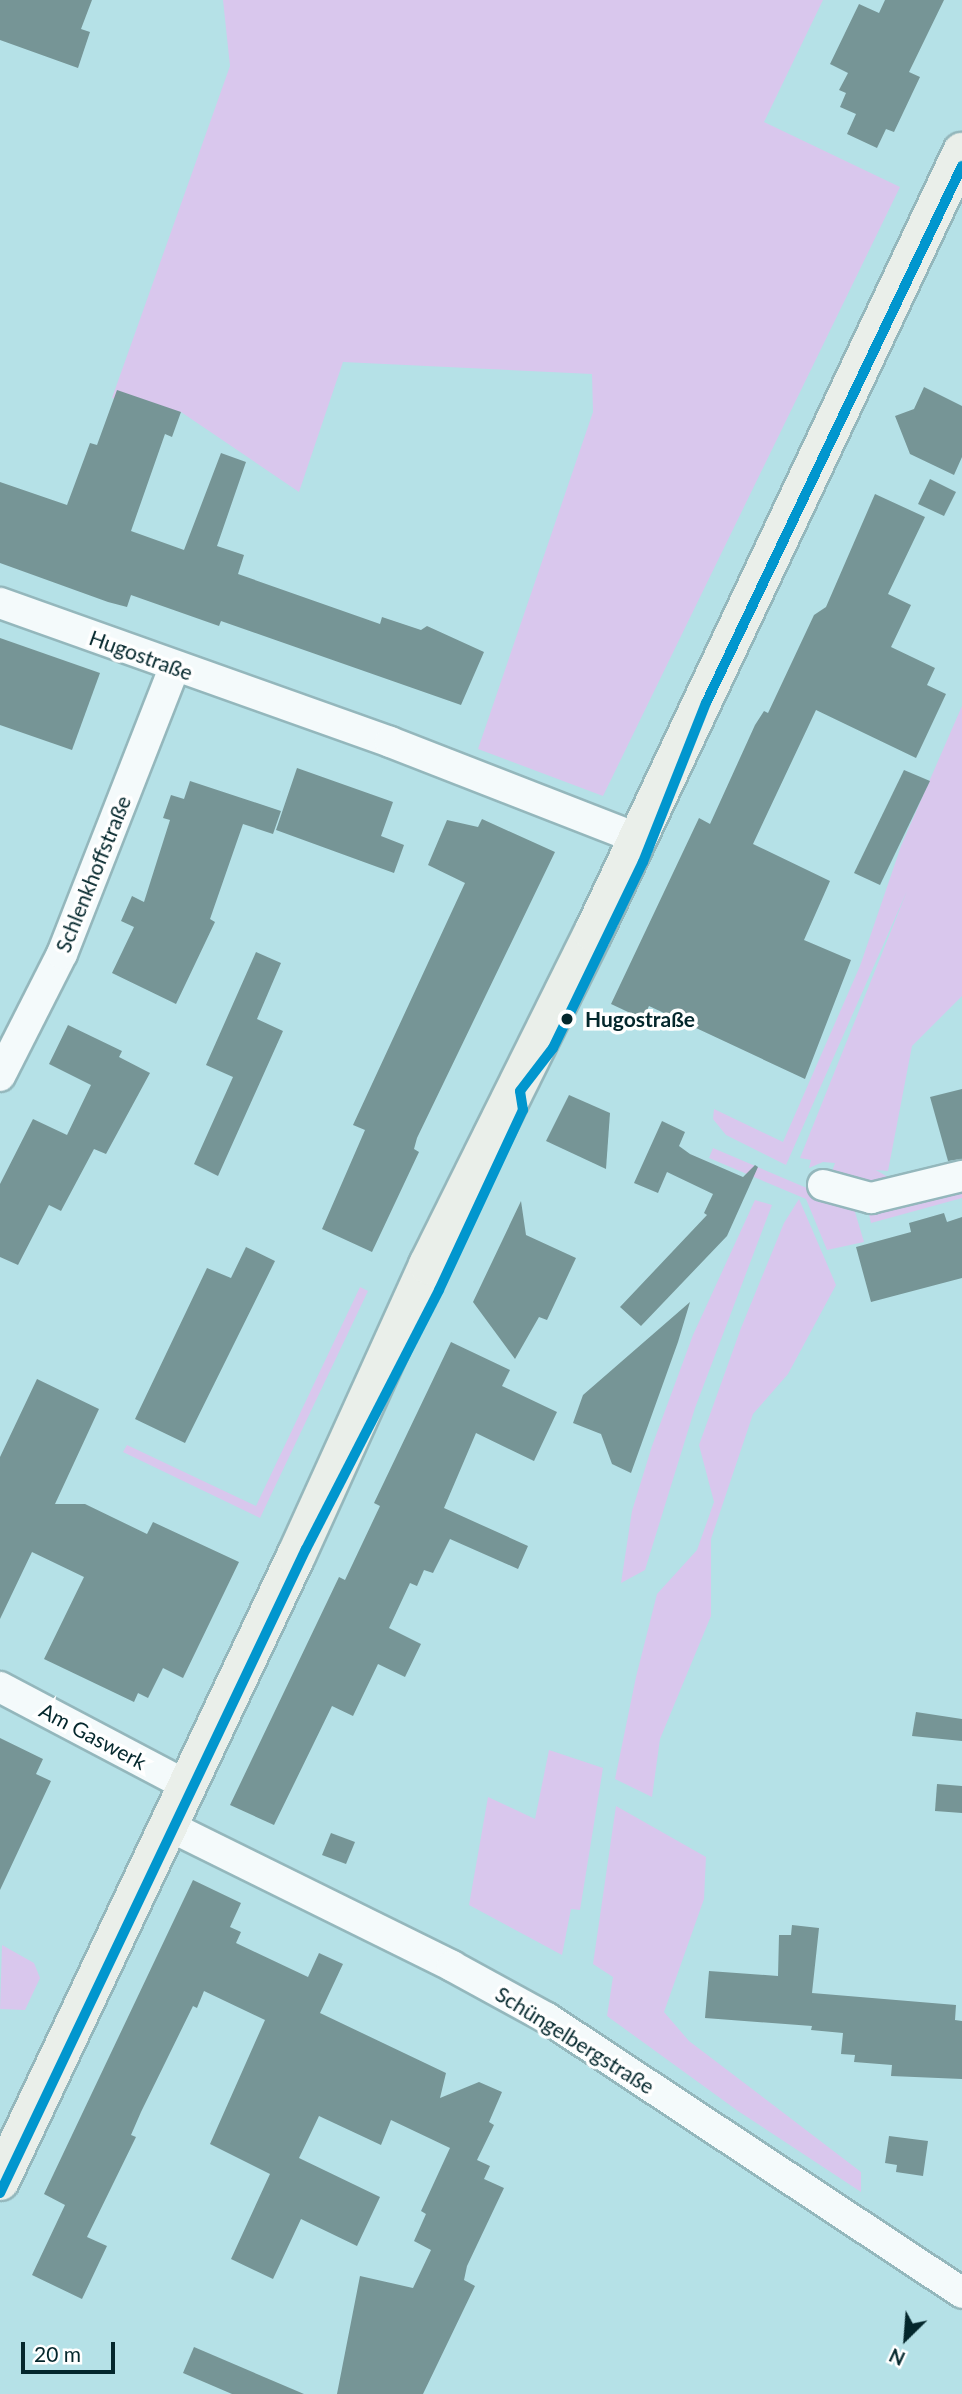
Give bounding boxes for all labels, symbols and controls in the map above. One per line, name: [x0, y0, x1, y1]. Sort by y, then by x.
street label: Hugostraße: [86, 625, 196, 685]
street label: Schlenkhoffstraße: [50, 792, 136, 956]
place label: Hugostraße: [585, 1006, 695, 1032]
marker: Hugostraße: [555, 1007, 579, 1031]
street label: Am Gaswerk: [35, 1697, 151, 1775]
street label: Schüngelbergstraße: [491, 1981, 659, 2099]
north arrow: [871, 2303, 941, 2373]
scale bar: [24, 2328, 119, 2372]
text: 20 m: [34, 2341, 81, 2366]
text: N: [885, 2344, 908, 2371]

